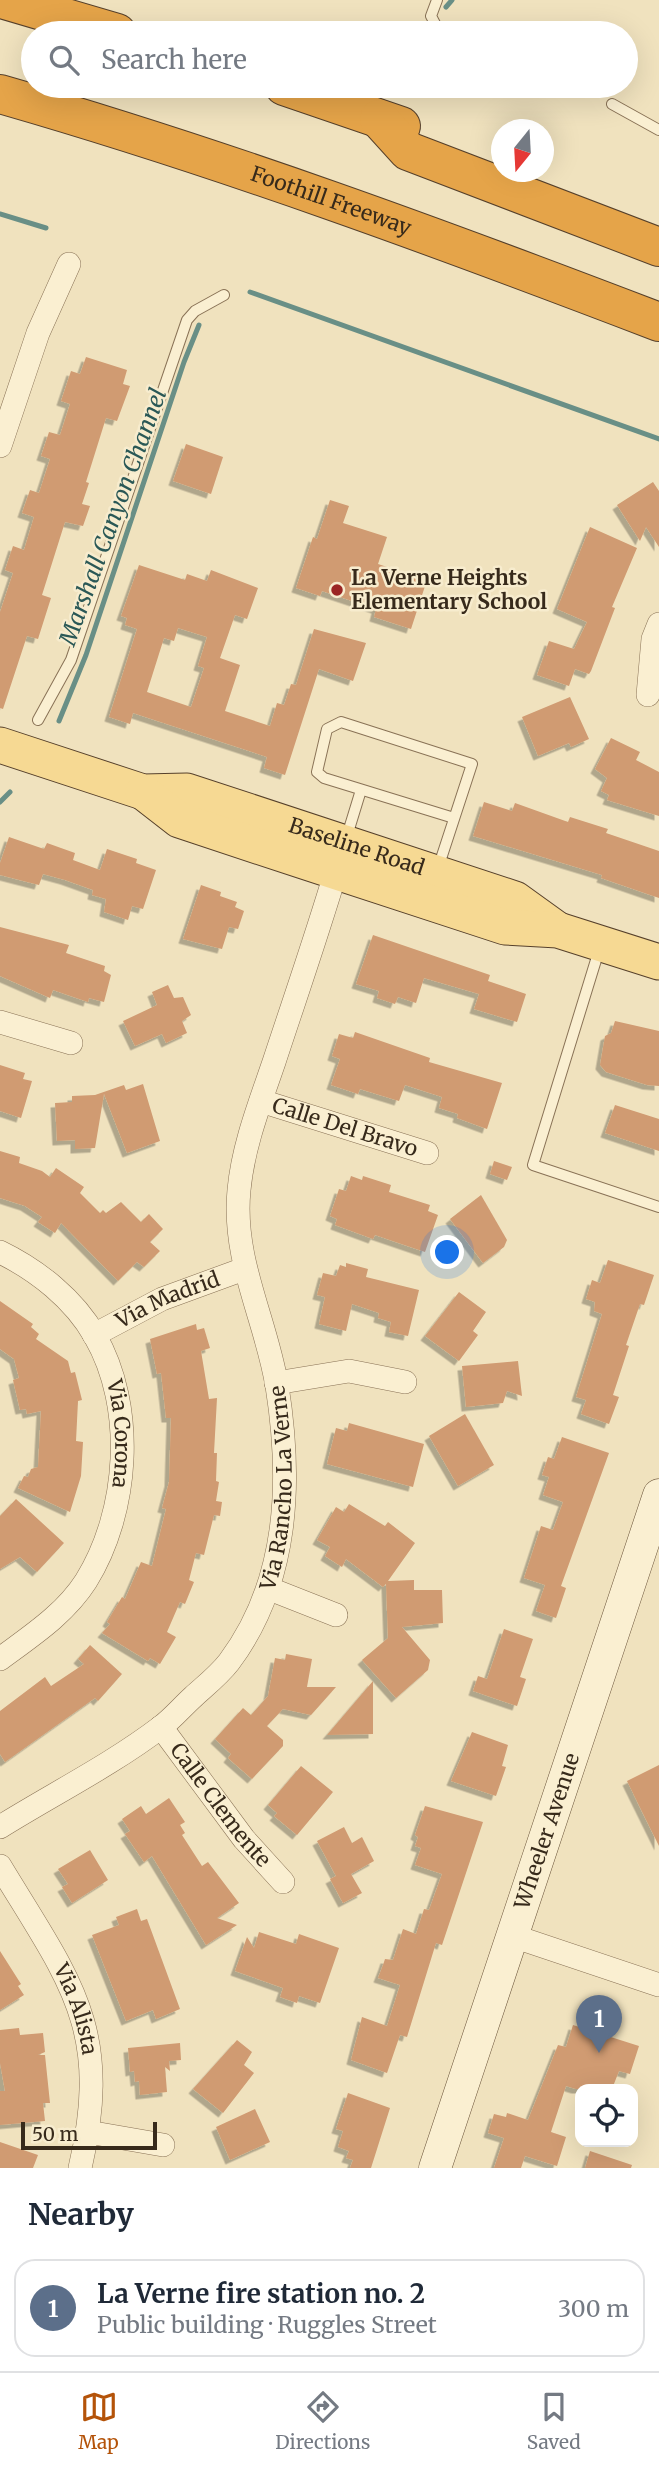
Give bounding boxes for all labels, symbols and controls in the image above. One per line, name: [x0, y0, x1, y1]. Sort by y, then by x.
search box: [21, 21, 638, 98]
icon: search: [45, 41, 83, 79]
text: Search here: [101, 43, 247, 76]
north arrow: [491, 119, 554, 182]
street label: Foothill Freeway: [247, 160, 416, 242]
water label: Marshall Canyon Channel: [52, 384, 173, 650]
place label: La Verne Heights Elementary School: [351, 564, 547, 615]
marker: La Verne Heights Elementary School: [329, 582, 345, 598]
street label: Baseline Road: [285, 811, 428, 881]
street label: Calle Del Bravo: [269, 1091, 421, 1162]
your location: [430, 1235, 464, 1269]
street label: Via Madrid: [110, 1265, 223, 1334]
street label: Via Corona: [101, 1376, 136, 1490]
street label: Via Rancho La Verne: [254, 1384, 298, 1595]
street label: Calle Clemente: [164, 1737, 277, 1872]
street label: Wheeler Avenue: [508, 1749, 585, 1914]
street label: Via Alista: [47, 1958, 103, 2057]
pin: 1: [576, 1995, 622, 2053]
map controls: [575, 2084, 638, 2147]
button: locate: [575, 2084, 638, 2147]
scale bar: [21, 2119, 158, 2151]
text: 50 m: [32, 2122, 78, 2146]
text: Nearby: [28, 2195, 134, 2233]
text: La Verne fire station no. 2: [97, 2277, 425, 2310]
text: 1: [48, 2294, 58, 2323]
text: 300 m: [558, 2294, 629, 2323]
text: Public building · Ruggles Street: [97, 2310, 437, 2339]
tab: Map: [78, 2388, 119, 2454]
tab: Directions: [275, 2388, 370, 2454]
tab: Saved: [527, 2388, 581, 2454]

